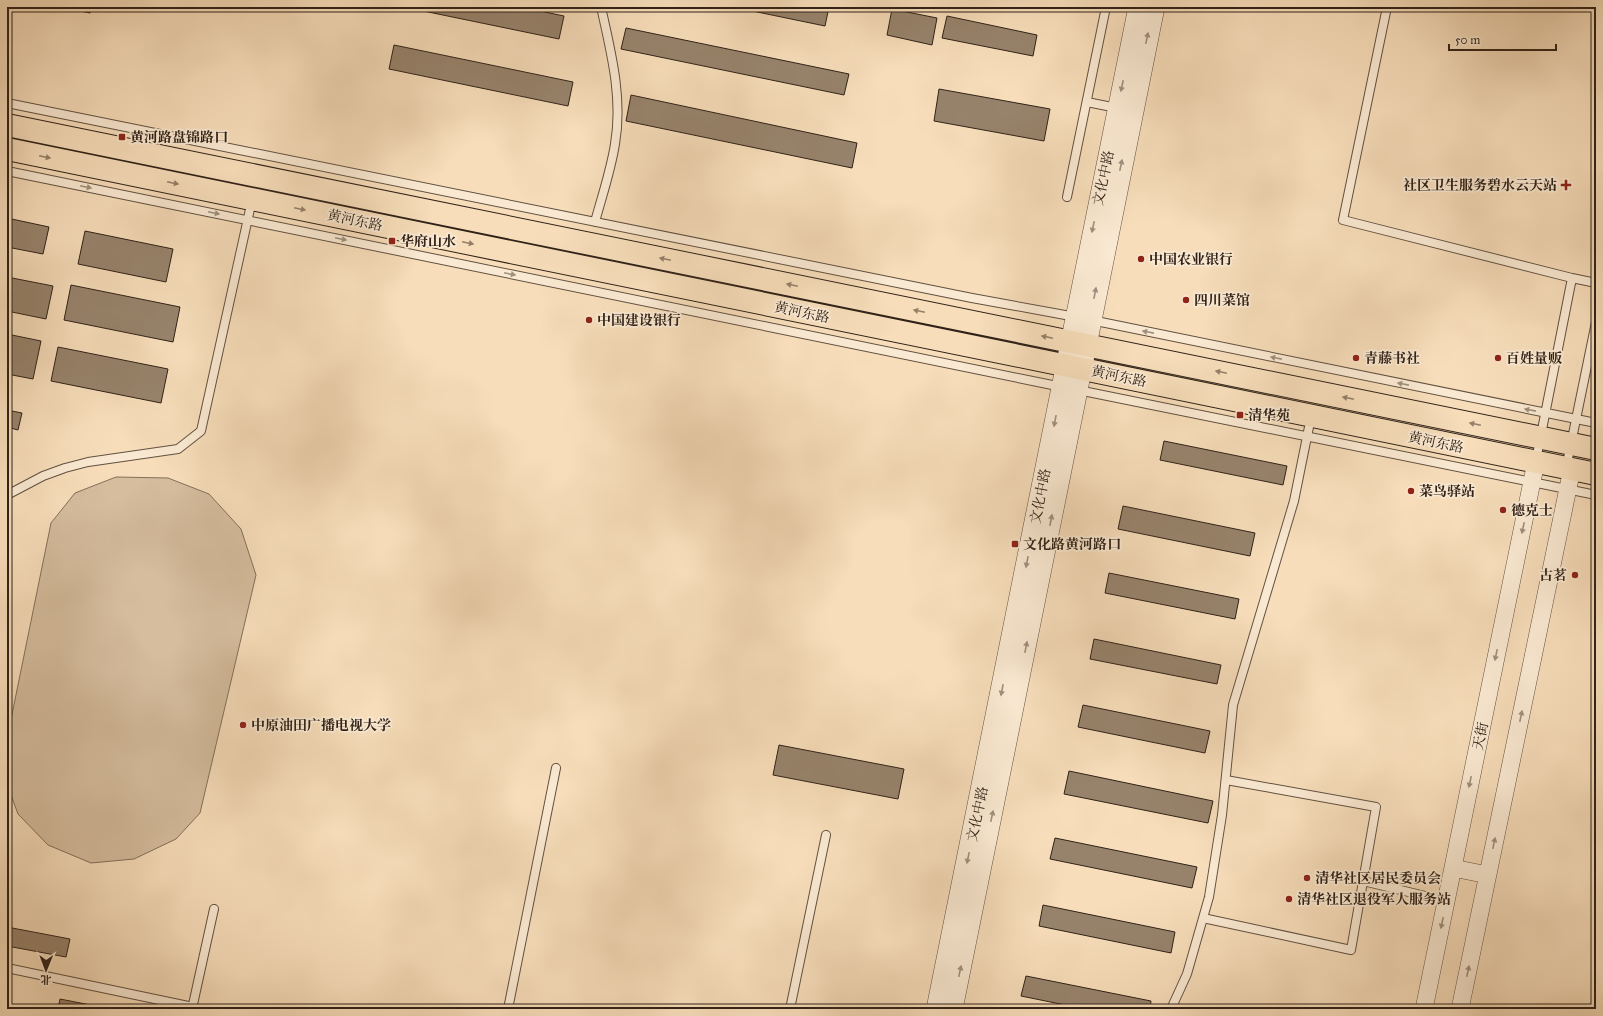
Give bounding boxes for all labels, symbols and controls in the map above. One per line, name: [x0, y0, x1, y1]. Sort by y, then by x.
scale bar: [1449, 26, 1556, 52]
one-way arrow: [1145, 32, 1151, 44]
text: 50 m: [1455, 33, 1480, 47]
one-way arrow: [1119, 80, 1125, 92]
place label: 黄河路盘锦路口: [130, 129, 228, 146]
marker: 黄河路盘锦路口: [117, 132, 127, 142]
street label: 文化中路: [1089, 149, 1118, 207]
one-way arrow: [39, 154, 51, 160]
one-way arrow: [1118, 159, 1124, 171]
place label: 社区卫生服务碧水云天站: [1403, 177, 1557, 194]
marker: 社区卫生服务碧水云天站: [1560, 179, 1572, 191]
one-way arrow: [166, 180, 179, 186]
one-way arrow: [80, 185, 92, 191]
one-way arrow: [294, 206, 306, 212]
street label: 黄河东路: [326, 206, 384, 235]
one-way arrow: [208, 211, 220, 217]
one-way arrow: [1089, 221, 1095, 233]
place label: 华府山水: [400, 233, 456, 250]
marker: 华府山水: [387, 236, 397, 246]
one-way arrow: [335, 237, 347, 243]
one-way arrow: [462, 241, 475, 247]
place label: 中国农业银行: [1149, 251, 1233, 268]
marker: 中国农业银行: [1136, 254, 1146, 264]
one-way arrow: [659, 255, 671, 261]
one-way arrow: [503, 271, 516, 277]
one-way arrow: [786, 281, 798, 287]
one-way arrow: [1092, 286, 1098, 299]
place label: 四川菜馆: [1194, 292, 1250, 309]
marker: 四川菜馆: [1181, 295, 1191, 305]
street label: 黄河东路: [773, 298, 831, 327]
one-way arrow: [913, 307, 926, 313]
place label: 中国建设银行: [597, 312, 681, 329]
marker: 中国建设银行: [584, 315, 594, 325]
one-way arrow: [1142, 329, 1154, 335]
one-way arrow: [1041, 333, 1053, 339]
place label: 青藤书社: [1364, 350, 1420, 367]
place label: 百姓量贩: [1506, 350, 1562, 367]
marker: 青藤书社: [1351, 353, 1361, 363]
marker: 百姓量贩: [1493, 353, 1503, 363]
one-way arrow: [1269, 354, 1282, 360]
street label: 黄河东路: [1090, 362, 1148, 391]
one-way arrow: [1215, 369, 1227, 375]
one-way arrow: [1397, 380, 1409, 386]
one-way arrow: [1342, 395, 1354, 401]
one-way arrow: [1524, 406, 1536, 412]
place label: 清华苑: [1248, 407, 1290, 424]
marker: 清华苑: [1235, 410, 1245, 420]
one-way arrow: [1051, 415, 1057, 427]
one-way arrow: [1469, 421, 1482, 427]
street label: 黄河东路: [1407, 428, 1465, 457]
street label: 文化中路: [1027, 467, 1054, 525]
place label: 菜鸟驿站: [1419, 483, 1475, 500]
marker: 菜鸟驿站: [1406, 486, 1416, 496]
place label: 德克士: [1511, 502, 1553, 519]
marker: 德克士: [1498, 505, 1508, 515]
one-way arrow: [1048, 514, 1054, 526]
one-way arrow: [1519, 521, 1525, 534]
place label: 文化路黄河路口: [1023, 536, 1121, 553]
marker: 文化路黄河路口: [1010, 539, 1020, 549]
one-way arrow: [1024, 556, 1030, 568]
place label: 古茗: [1539, 567, 1567, 584]
marker: 古茗: [1570, 570, 1580, 580]
one-way arrow: [1023, 641, 1029, 654]
one-way arrow: [1493, 649, 1499, 661]
one-way arrow: [999, 684, 1005, 696]
one-way arrow: [1518, 710, 1524, 722]
place label: 中原油田广播电视大学: [251, 717, 391, 734]
marker: 中原油田广播电视大学: [238, 720, 248, 730]
street label: 天街: [1469, 721, 1492, 752]
one-way arrow: [1467, 776, 1473, 789]
street label: 文化中路: [963, 785, 992, 843]
one-way arrow: [990, 810, 996, 822]
one-way arrow: [1492, 837, 1498, 850]
one-way arrow: [965, 852, 971, 865]
place label: 清华社区居民委员会: [1315, 870, 1441, 887]
marker: 清华社区居民委员会: [1302, 873, 1312, 883]
place label: 清华社区退役军人服务站: [1297, 891, 1451, 908]
marker: 清华社区退役军人服务站: [1284, 894, 1294, 904]
one-way arrow: [1438, 917, 1444, 930]
north arrow: [26, 950, 66, 990]
one-way arrow: [957, 965, 963, 977]
one-way arrow: [1466, 965, 1472, 977]
text: 北: [40, 973, 51, 986]

